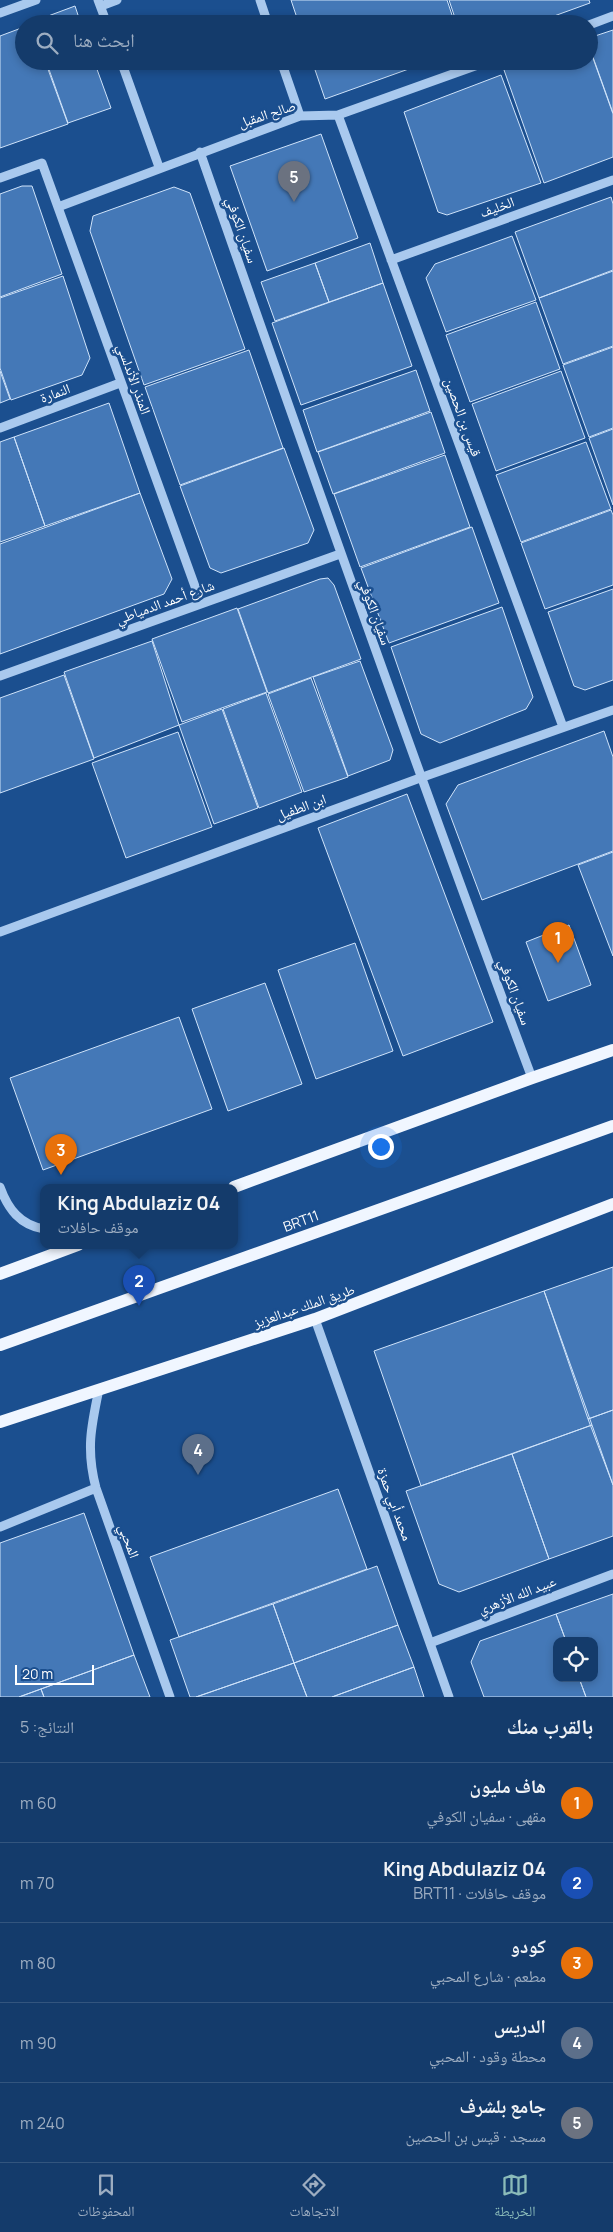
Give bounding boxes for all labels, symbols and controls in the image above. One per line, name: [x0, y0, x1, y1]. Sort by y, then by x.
search box: [15, 15, 598, 70]
text: ابحث هنا: [73, 27, 135, 53]
icon: search: [33, 29, 61, 57]
street label: صالح المقبل: [236, 95, 298, 133]
pin: 5: [278, 161, 310, 202]
street label: الخليف: [477, 192, 517, 222]
street label: سفيان الكوفي: [220, 194, 263, 266]
street label: المنذر الأندلسي: [110, 341, 156, 418]
street label: قيس بن الحصين: [440, 375, 487, 459]
street label: النمارة: [37, 378, 73, 407]
street label: شارع أحمد الدمياطي: [113, 575, 218, 631]
street label: سفيان الكوفي: [352, 576, 396, 648]
street label: ابن الطفيل: [273, 789, 329, 824]
pin: 1: [542, 922, 574, 963]
street label: سفيان الكوفي: [492, 956, 536, 1028]
pin: 3: [45, 1134, 77, 1175]
your location: [368, 1134, 394, 1160]
popup: [40, 1184, 238, 1249]
text: King Abdulaziz 04: [58, 1190, 220, 1216]
street label: BRT11: [280, 1205, 321, 1236]
text: موقف حافلات: [58, 1216, 138, 1238]
pin: 2: [123, 1265, 155, 1306]
street label: طريق الملك عبدالعزيز: [250, 1279, 357, 1333]
pin: 4: [182, 1434, 214, 1475]
street label: محمد أبي حمزة: [371, 1465, 417, 1544]
street label: المحبي: [112, 1521, 144, 1561]
street label: عبيد الله الأزهري: [475, 1571, 559, 1620]
map controls: [553, 1637, 598, 1682]
button: locate: [553, 1637, 598, 1682]
scale bar: [15, 1662, 94, 1685]
text: 20 m: [22, 1664, 53, 1683]
text: بالقرب منك: [507, 1712, 593, 1740]
text: النتائج: 5: [20, 1716, 74, 1738]
text: هاف مليون: [470, 1773, 546, 1799]
text: 60 m: [20, 1792, 56, 1814]
text: 1: [574, 1792, 581, 1814]
text: مقهى · سفيان الكوفي: [427, 1805, 546, 1827]
text: King Abdulaziz 04: [383, 1856, 546, 1882]
text: 70 m: [20, 1872, 55, 1894]
text: 2: [572, 1872, 582, 1894]
text: موقف حافلات · BRT11: [413, 1882, 546, 1904]
text: كودو: [511, 1933, 546, 1959]
text: 80 m: [20, 1952, 56, 1974]
text: 3: [572, 1952, 582, 1974]
text: مطعم · شارع المحبي: [430, 1965, 546, 1987]
text: الدريس: [494, 2013, 546, 2039]
text: 90 m: [20, 2032, 56, 2054]
text: 4: [572, 2032, 582, 2054]
text: محطة وقود · المحبي: [429, 2045, 546, 2067]
text: جامع بلشرف: [460, 2093, 546, 2119]
text: 240 m: [20, 2112, 65, 2134]
text: 5: [572, 2112, 582, 2134]
text: مسجد · قيس بن الحصين: [405, 2125, 546, 2147]
tab: المحفوظات: [78, 2171, 134, 2225]
tab: الاتجاهات: [290, 2171, 339, 2225]
tab: الخريطة: [494, 2171, 535, 2225]

